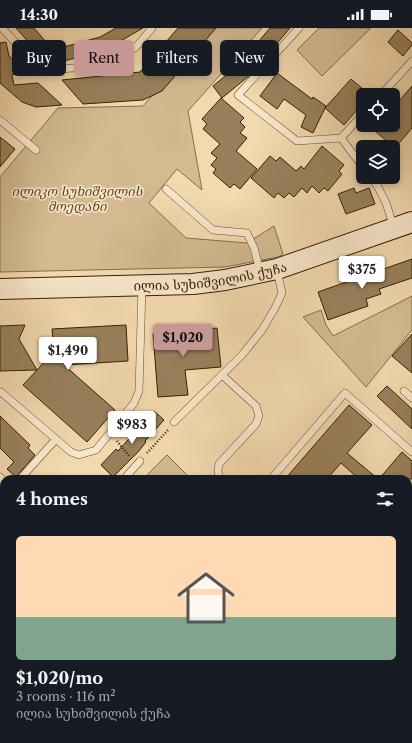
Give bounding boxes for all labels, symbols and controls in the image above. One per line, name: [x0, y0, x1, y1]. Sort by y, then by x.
text: 14:30: [20, 5, 58, 24]
chip: Buy: [12, 40, 66, 76]
chip: Rent: [74, 40, 134, 76]
chip: Filters: [142, 40, 212, 76]
chip: New: [220, 40, 279, 76]
map controls: [356, 88, 400, 184]
button: locate: [356, 88, 400, 132]
button: layers: [356, 140, 400, 184]
park label: ილიკო სუხიშვილის მოედანი: [12, 183, 143, 215]
pin: $375: [338, 256, 386, 290]
street label: ილია სუხიშვილის ქუჩა: [133, 258, 289, 294]
text: $375: [348, 261, 376, 277]
pin: $1,020: [150, 324, 216, 358]
text: $1,020: [163, 329, 203, 345]
pin: $1,490: [35, 337, 101, 371]
text: $1,490: [48, 342, 88, 358]
pin: $983: [108, 411, 156, 445]
text: $983: [117, 416, 147, 432]
icon: filters: [374, 488, 396, 510]
text: 4 homes: [16, 489, 88, 509]
icon: home: [170, 562, 242, 634]
text: $1,020/mo: [16, 668, 103, 688]
text: 3 rooms · 116 m²: [16, 688, 116, 704]
text: ილია სუხიშვილის ქუჩა: [16, 705, 171, 721]

